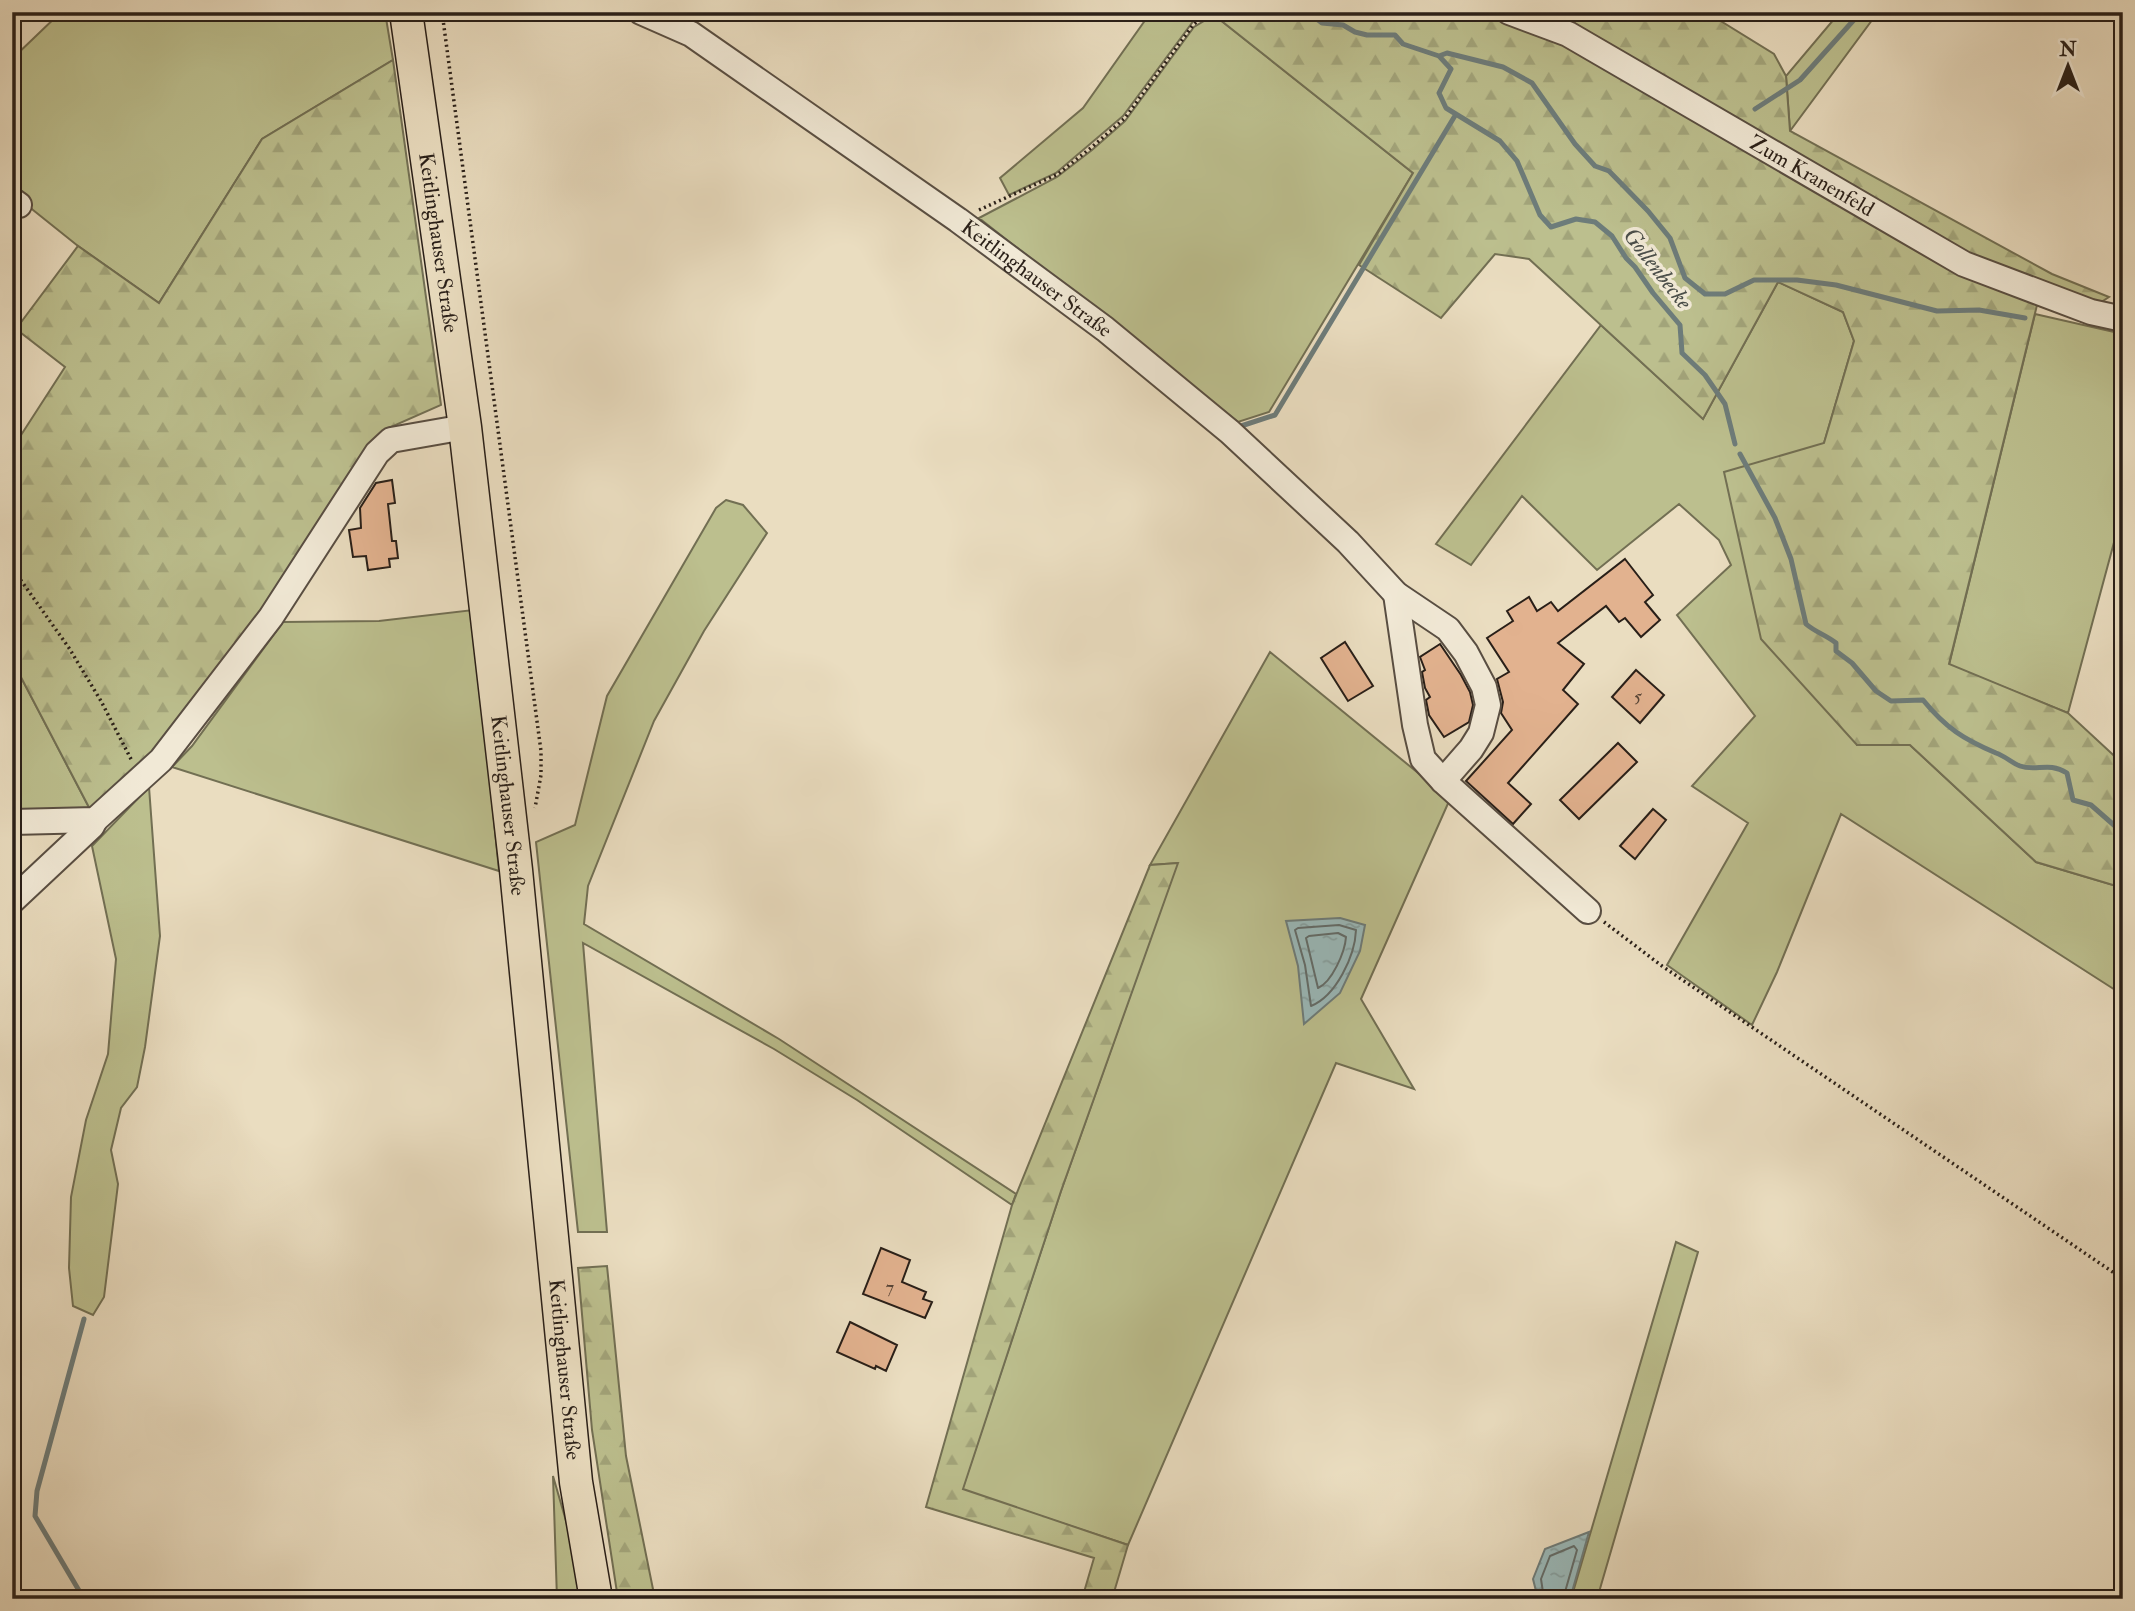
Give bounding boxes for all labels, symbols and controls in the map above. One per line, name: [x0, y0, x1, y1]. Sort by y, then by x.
north arrow: [2034, 32, 2104, 102]
text: N: [2058, 38, 2077, 62]
street label: Zum Kranenfeld: [1744, 129, 1880, 223]
street label: Keitlinghauser Straße: [412, 151, 464, 335]
street label: Keitlinghauser Straße: [955, 214, 1118, 344]
water label: Gollenbecke: [1617, 222, 1699, 315]
house number: 5: [1634, 685, 1642, 708]
street label: Keitlinghauser Straße: [484, 714, 531, 897]
house number: 7: [886, 1276, 894, 1299]
street label: Keitlinghauser Straße: [542, 1278, 587, 1461]

